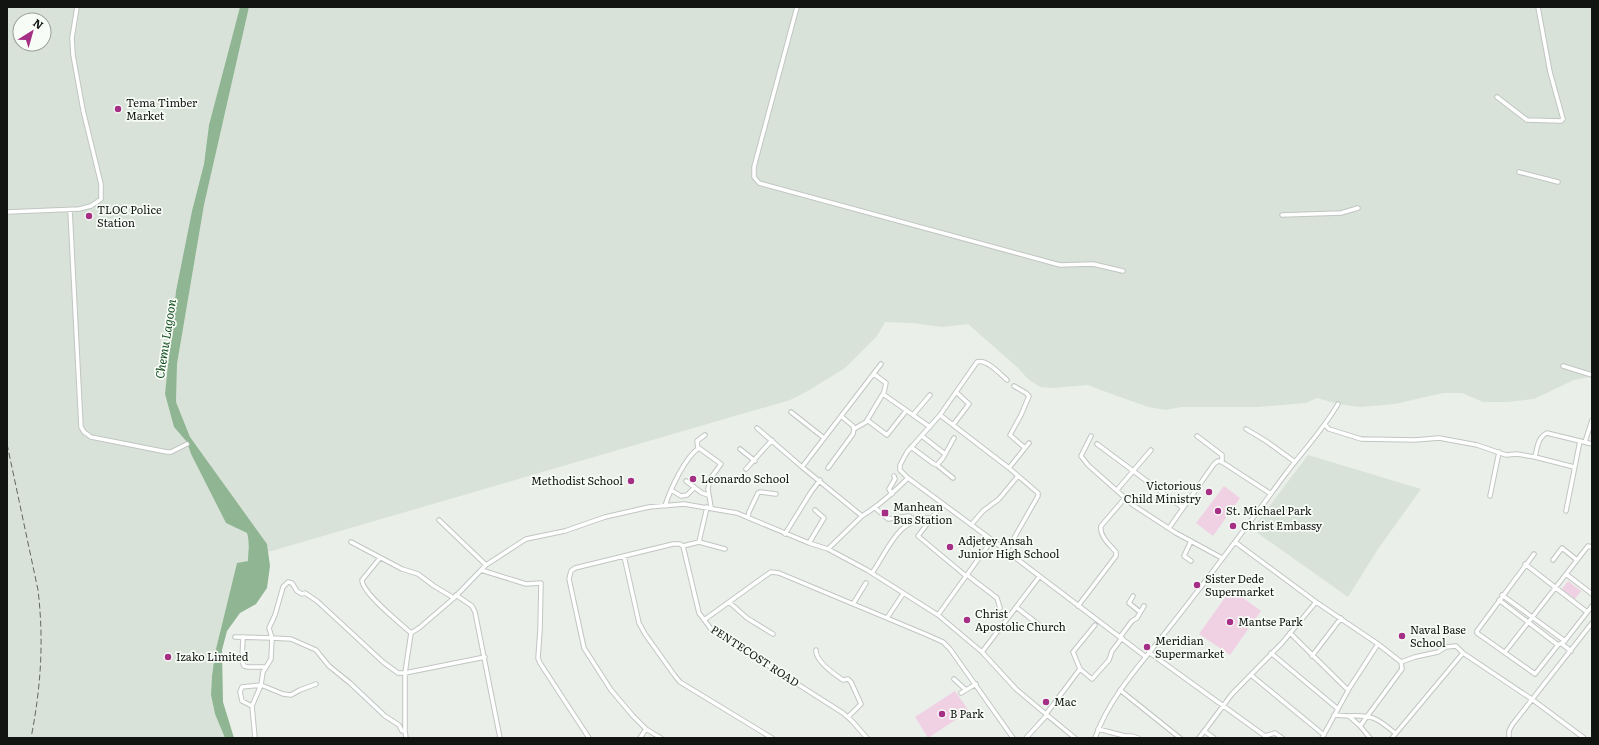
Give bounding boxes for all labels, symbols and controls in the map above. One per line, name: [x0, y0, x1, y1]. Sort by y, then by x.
north arrow: [12, 12, 52, 52]
text: N: [30, 14, 47, 32]
place label: Tema Timber Market: [126, 94, 198, 123]
marker: Tema Timber Market: [113, 104, 123, 114]
place label: TLOC Police Station: [97, 201, 162, 230]
marker: TLOC Police Station: [84, 211, 94, 221]
water label: Chemu Lagoon: [150, 298, 180, 380]
place label: Leonardo School: [701, 470, 789, 486]
place label: Methodist School: [531, 472, 623, 488]
marker: Leonardo School: [688, 474, 698, 484]
marker: Methodist School: [626, 476, 636, 486]
place label: Victorious Child Ministry: [1124, 477, 1202, 506]
marker: Victorious Child Ministry: [1204, 487, 1214, 497]
place label: Manhean Bus Station: [893, 498, 953, 527]
place label: St. Michael Park: [1226, 502, 1312, 518]
marker: St. Michael Park: [1213, 506, 1223, 516]
marker: Manhean Bus Station: [880, 508, 890, 518]
place label: Christ Embassy: [1241, 517, 1323, 533]
marker: Christ Embassy: [1228, 521, 1238, 531]
place label: Adjetey Ansah Junior High School: [958, 532, 1060, 561]
marker: Adjetey Ansah Junior High School: [945, 542, 955, 552]
place label: Sister Dede Supermarket: [1205, 570, 1275, 599]
marker: Sister Dede Supermarket: [1192, 580, 1202, 590]
place label: Christ Apostolic Church: [975, 605, 1066, 634]
place label: Mantse Park: [1238, 613, 1303, 629]
marker: Christ Apostolic Church: [962, 615, 972, 625]
marker: Mantse Park: [1225, 617, 1235, 627]
street label: PENTECOST ROAD: [708, 621, 803, 690]
place label: Naval Base School: [1410, 621, 1466, 650]
marker: Naval Base School: [1397, 631, 1407, 641]
place label: Meridian Supermarket: [1155, 632, 1225, 661]
marker: Meridian Supermarket: [1142, 642, 1152, 652]
place label: Izako Limited: [176, 648, 249, 664]
marker: Izako Limited: [163, 652, 173, 662]
place label: Mac: [1054, 693, 1077, 709]
marker: Mac: [1041, 697, 1051, 707]
place label: B Park: [950, 705, 984, 721]
marker: B Park: [937, 709, 947, 719]

